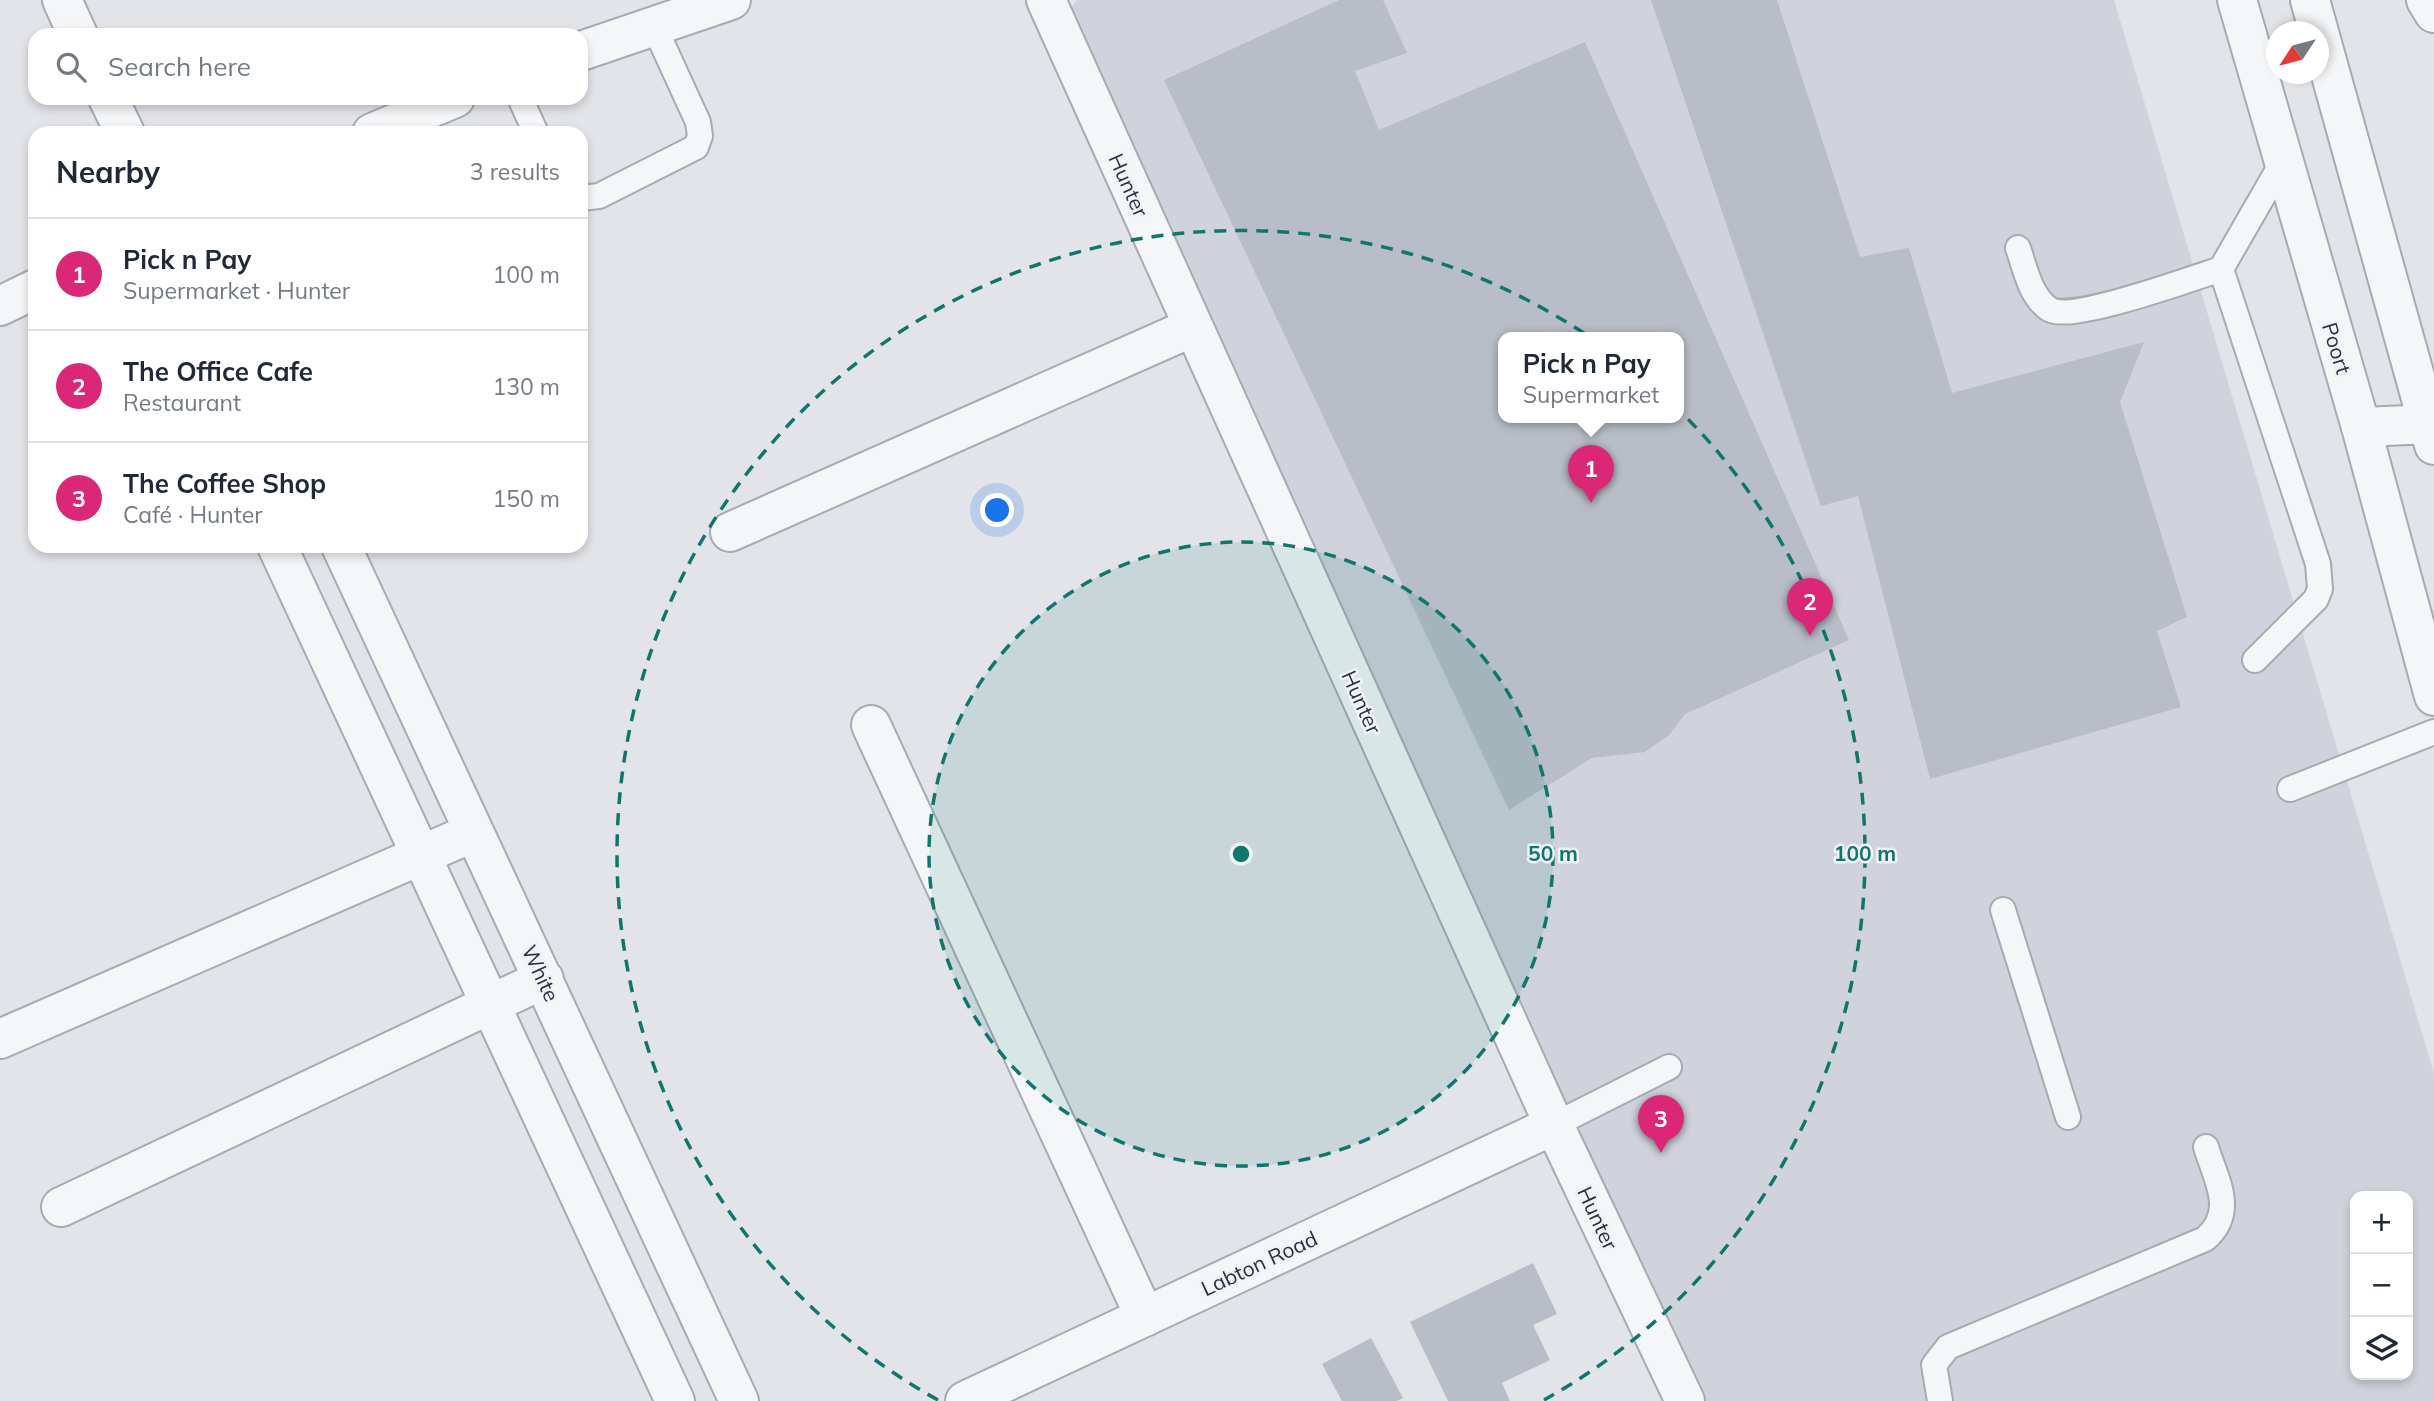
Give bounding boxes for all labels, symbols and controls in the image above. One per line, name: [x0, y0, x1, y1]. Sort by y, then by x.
north arrow: [2266, 21, 2329, 84]
search box: [28, 28, 588, 105]
icon: search: [52, 48, 90, 86]
text: Search here: [108, 50, 251, 83]
street label: Hunter: [1104, 149, 1155, 221]
text: Nearby: [56, 153, 160, 191]
text: 3 results: [470, 157, 560, 186]
text: Pick n Pay: [123, 243, 251, 276]
text: 1: [72, 260, 86, 289]
text: 100 m: [492, 260, 560, 289]
text: Supermarket · Hunter: [123, 276, 350, 305]
street label: Poort: [2317, 319, 2357, 377]
popup: [1498, 332, 1684, 423]
text: Pick n Pay: [1523, 347, 1651, 380]
text: The Office Cafe: [123, 355, 313, 388]
text: 2: [72, 372, 86, 401]
text: 130 m: [492, 372, 560, 401]
text: Supermarket: [1523, 380, 1659, 409]
text: Restaurant: [123, 388, 241, 417]
pin: 1: [1568, 445, 1614, 503]
text: The Coffee Shop: [123, 467, 326, 500]
text: 3: [72, 484, 86, 513]
text: 150 m: [492, 484, 560, 513]
your location: [980, 493, 1014, 527]
text: Café · Hunter: [123, 500, 263, 529]
pin: 2: [1787, 578, 1833, 636]
street label: Hunter: [1337, 666, 1388, 738]
text: 50 m: [1528, 840, 1578, 866]
text: 100 m: [1834, 840, 1896, 866]
centre of rings: [1229, 842, 1253, 866]
street label: White: [517, 941, 565, 1005]
pin: 3: [1638, 1095, 1684, 1153]
street label: Hunter: [1572, 1182, 1624, 1254]
map controls: [2350, 1191, 2413, 1380]
button: +: [2350, 1191, 2413, 1254]
street label: Labton Road: [1197, 1225, 1321, 1301]
button: −: [2350, 1254, 2413, 1317]
button: layers: [2350, 1317, 2413, 1380]

